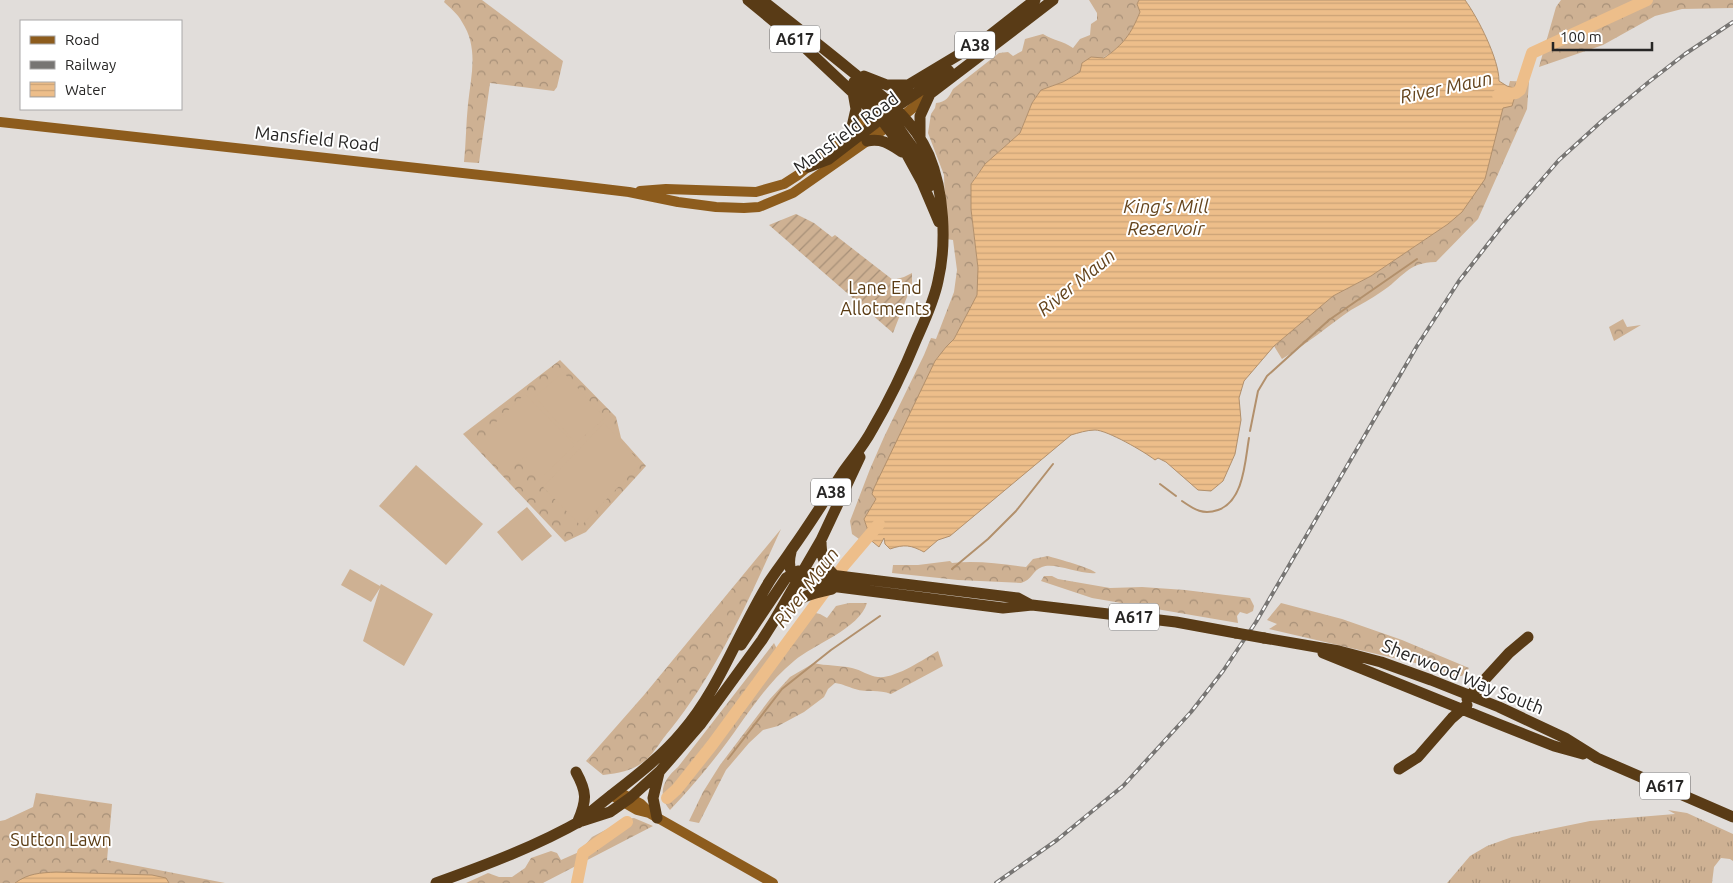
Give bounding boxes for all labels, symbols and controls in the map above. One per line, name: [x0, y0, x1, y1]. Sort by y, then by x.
legend: [20, 20, 182, 110]
scale bar: [1553, 20, 1652, 52]
road number: A617: [770, 26, 820, 52]
text: 100 m: [1560, 28, 1602, 45]
text: Road: [65, 31, 100, 48]
road number: A38: [955, 32, 995, 58]
text: Railway: [65, 56, 116, 73]
water label: River Maun: [1398, 66, 1494, 108]
text: Water: [65, 81, 106, 98]
street label: Mansfield Road: [789, 87, 902, 177]
street label: Mansfield Road: [254, 122, 380, 154]
water label: King's Mill Reservoir: [1123, 195, 1209, 239]
water label: River Maun: [1033, 244, 1119, 320]
park label: Lane End Allotments: [840, 277, 930, 318]
road number: A38: [811, 478, 851, 506]
water label: River Maun: [769, 543, 843, 631]
road number: A617: [1109, 604, 1159, 630]
street label: Sherwood Way South: [1380, 635, 1547, 718]
road number: A617: [1640, 772, 1690, 799]
park label: Sutton Lawn: [10, 829, 112, 849]

